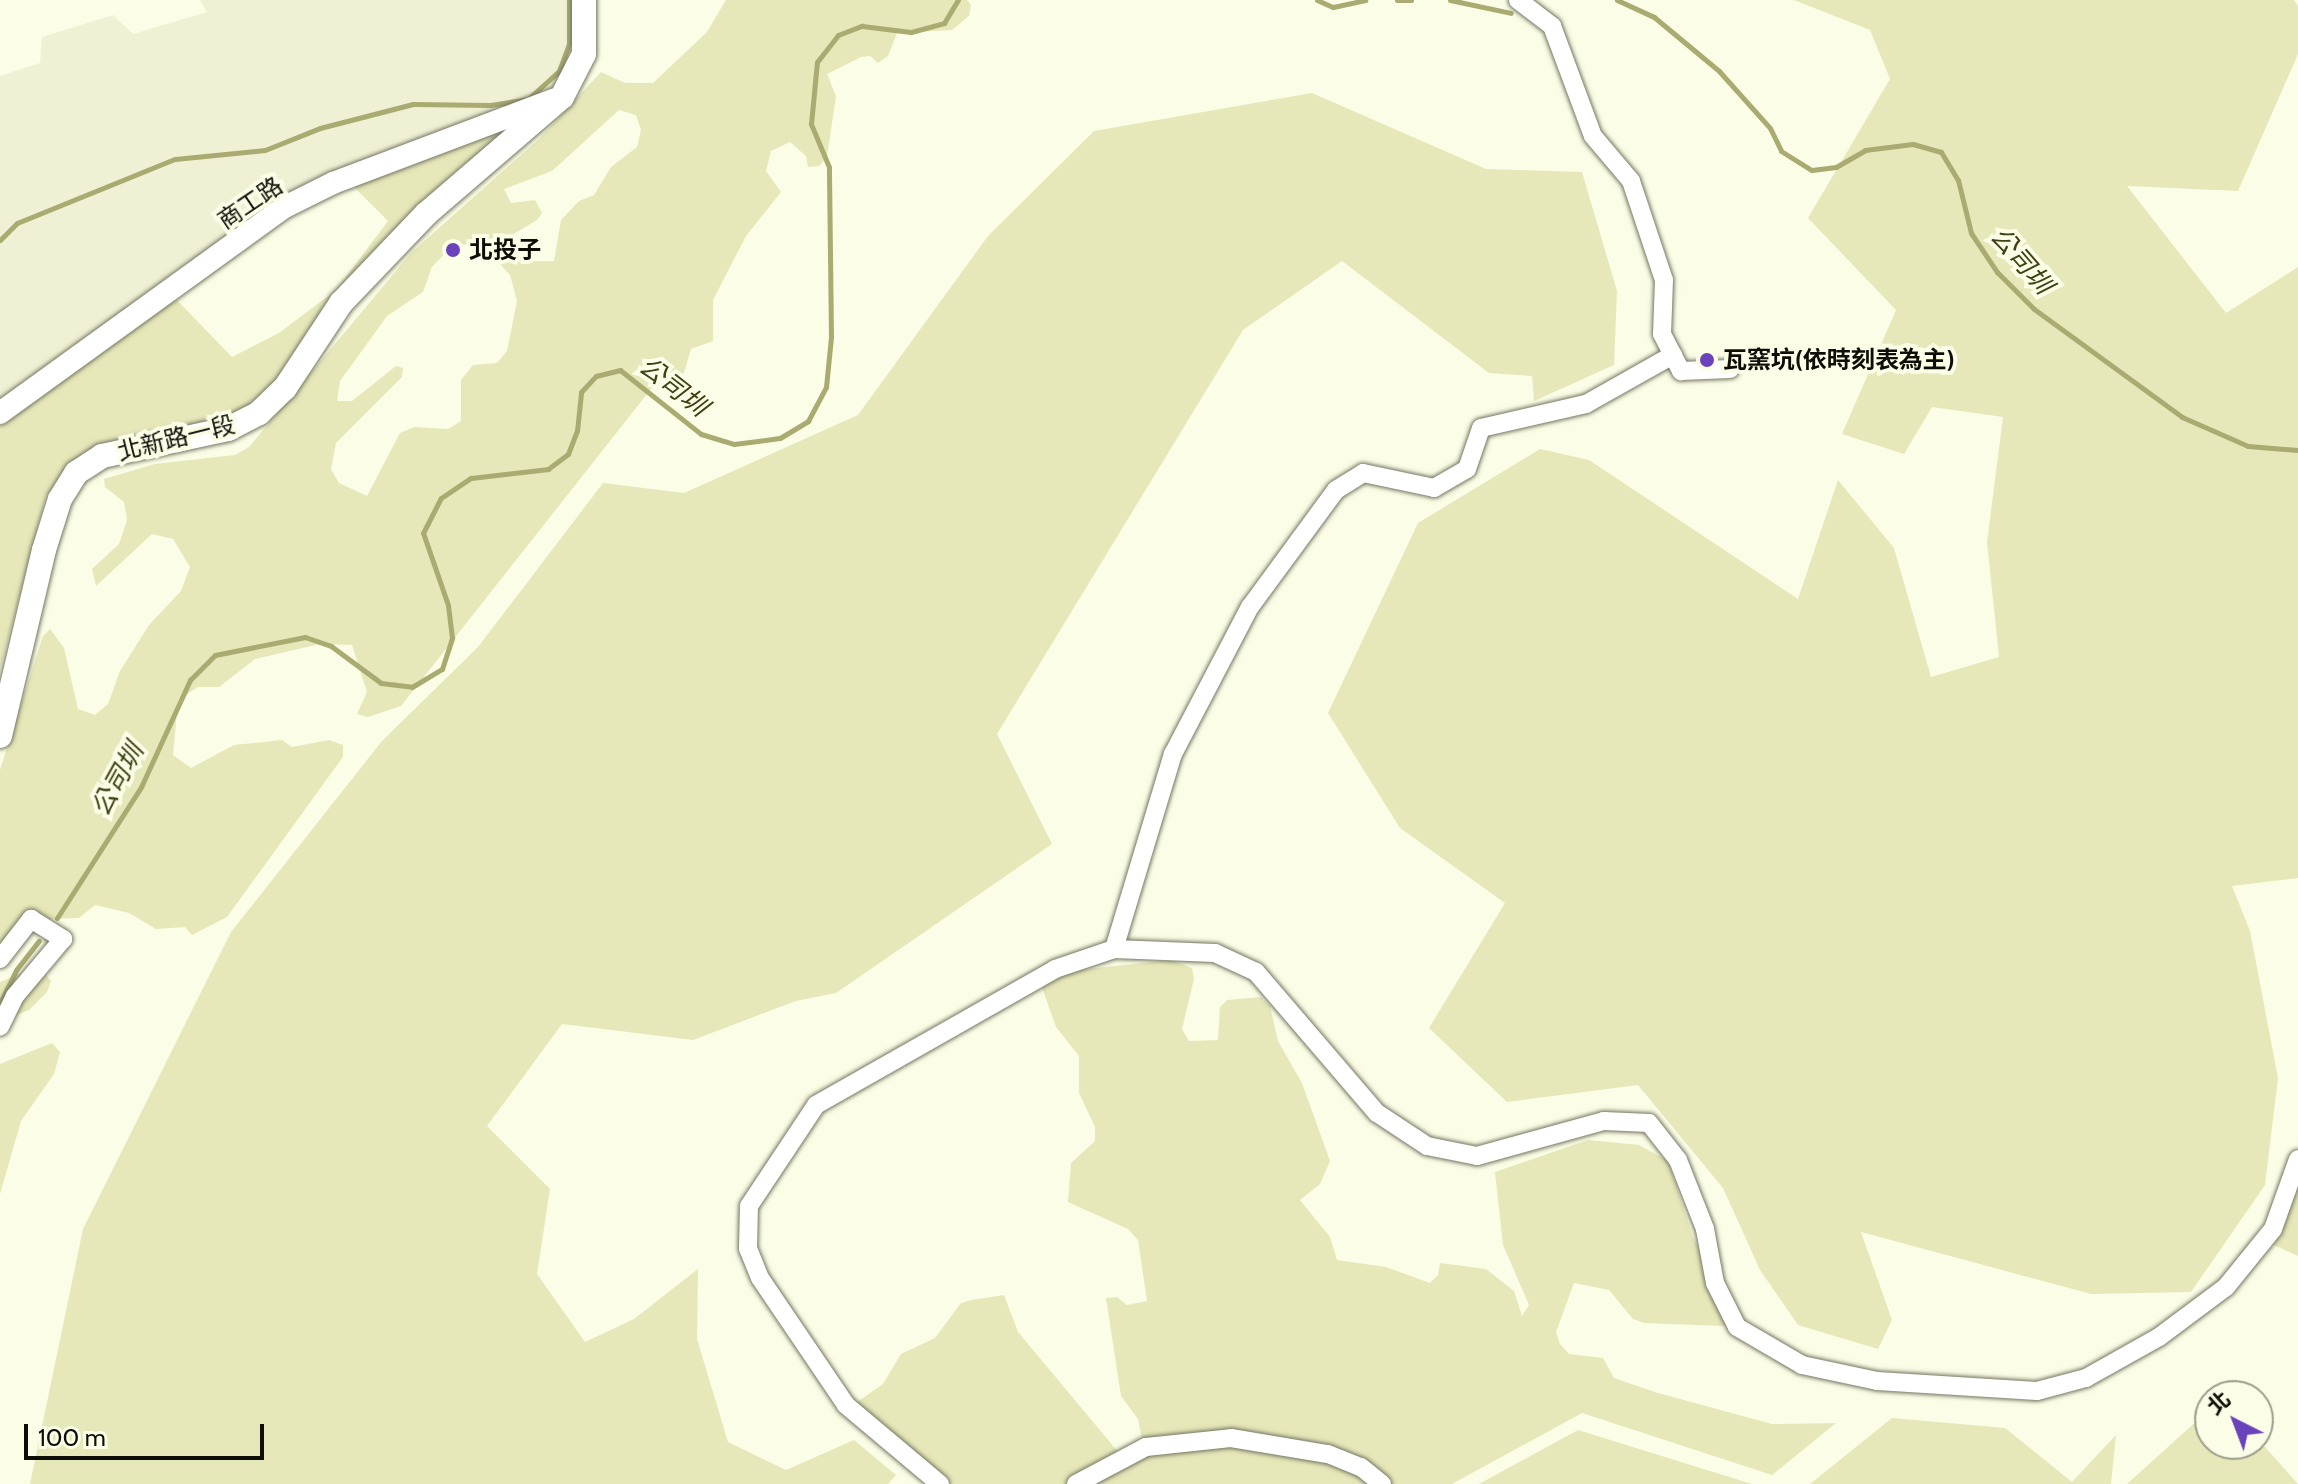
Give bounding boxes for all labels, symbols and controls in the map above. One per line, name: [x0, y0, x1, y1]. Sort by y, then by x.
street label: 商工路: [212, 171, 288, 235]
water label: 公司圳: [1984, 221, 2058, 301]
place label: 北投子: [469, 236, 541, 264]
marker: 北投子: [444, 241, 462, 259]
place label: 瓦窯坑(依時刻表為主): [1723, 346, 1955, 374]
water label: 公司圳: [633, 351, 713, 423]
marker: 瓦窯坑(依時刻表為主): [1698, 351, 1716, 369]
street label: 北新路一段: [114, 410, 238, 466]
water label: 公司圳: [85, 738, 151, 822]
north arrow: [2194, 1380, 2274, 1460]
text: 北: [2202, 1386, 2236, 1421]
scale bar: [28, 1408, 268, 1458]
text: 100 m: [38, 1423, 106, 1452]

